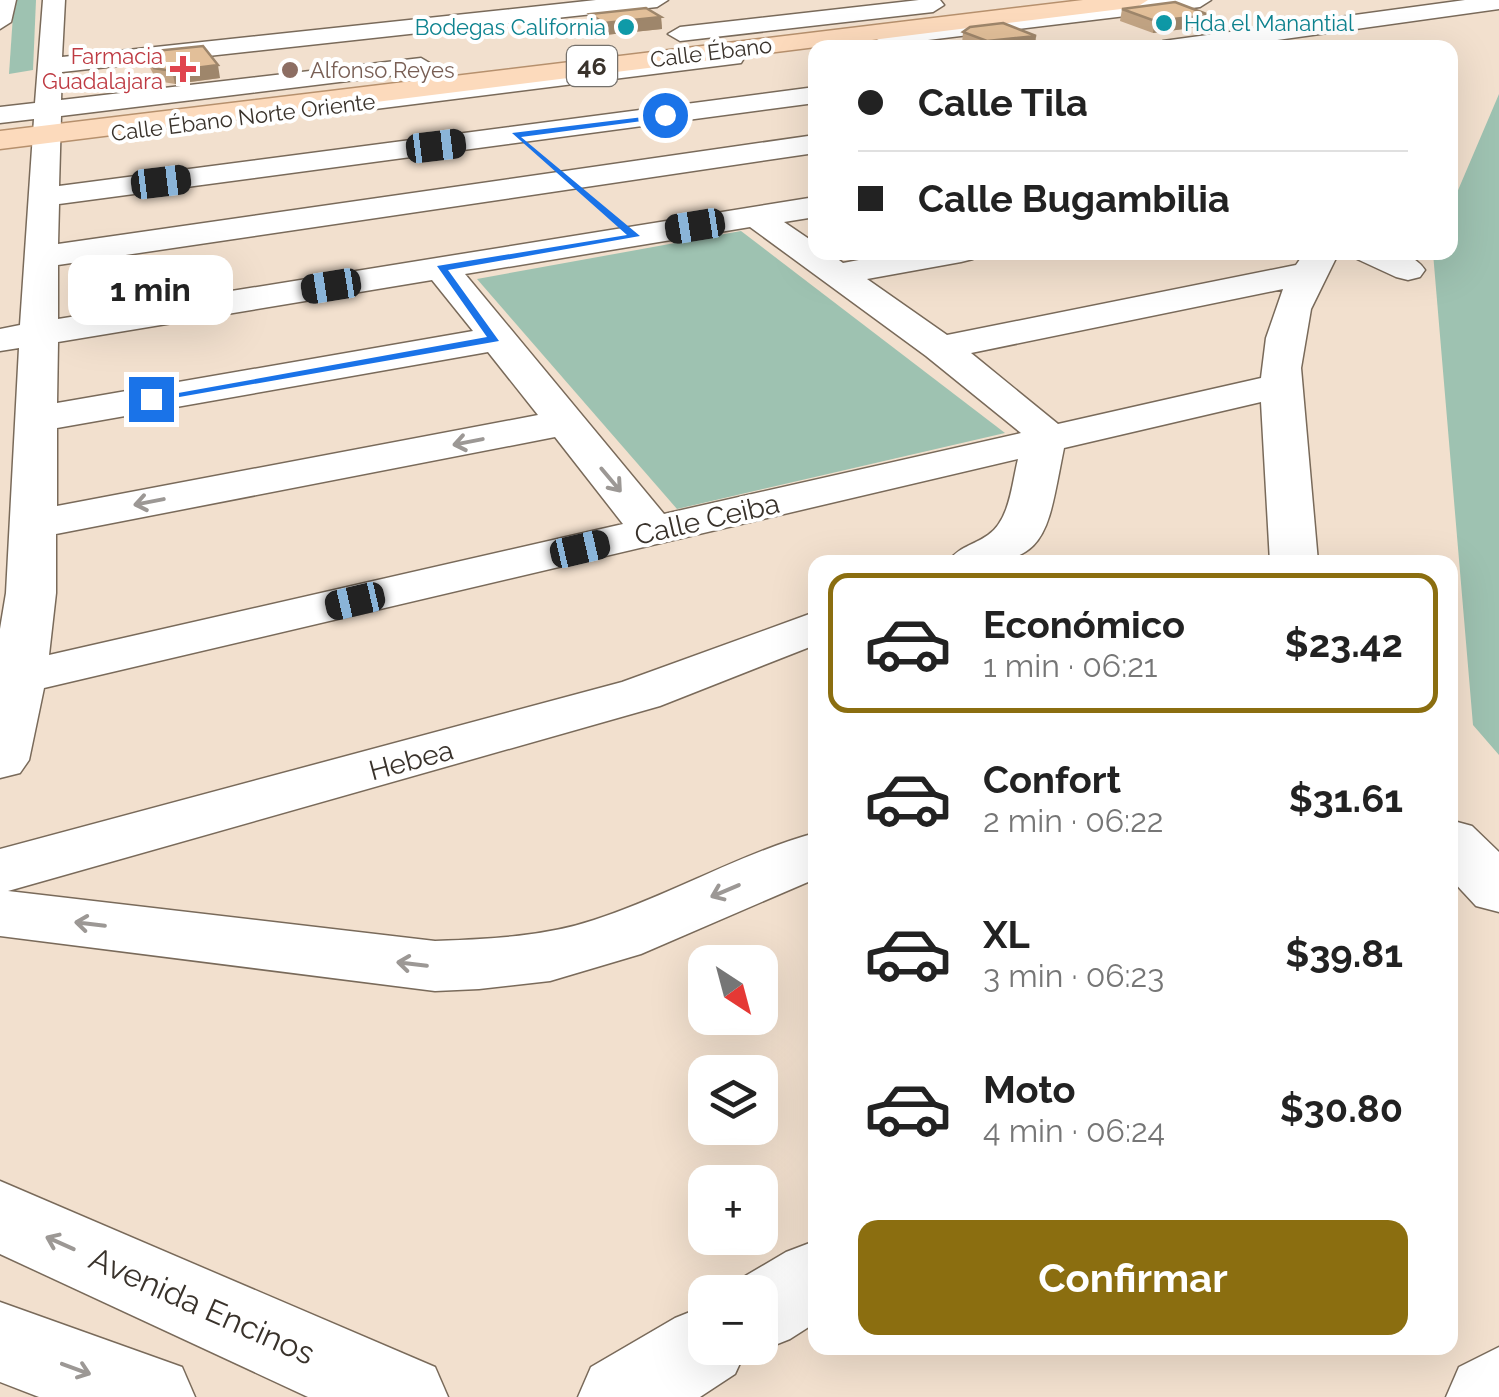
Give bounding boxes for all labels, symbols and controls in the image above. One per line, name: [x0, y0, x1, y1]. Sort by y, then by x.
place label: Hda el Manantial: [1184, 10, 1354, 36]
marker: Hda el Manantial: [1153, 12, 1175, 34]
place label: Bodegas California: [415, 14, 606, 40]
marker: Bodegas California: [615, 16, 637, 38]
street label: Calle Ébano: [649, 32, 773, 72]
place label: Farmacia Guadalajara: [42, 43, 163, 94]
road number: 46: [567, 46, 617, 86]
place label: Alfonso Reyes: [310, 57, 455, 83]
marker: Farmacia Guadalajara: [172, 58, 194, 80]
marker: Alfonso Reyes: [279, 59, 301, 81]
text: Calle Tila: [918, 80, 1088, 125]
street label: Calle Ébano Norte Oriente: [109, 88, 377, 146]
route start: [643, 93, 688, 138]
car: [404, 127, 468, 165]
car: [129, 163, 193, 201]
text: Calle Bugambilia: [918, 176, 1230, 221]
car: [663, 206, 727, 246]
callout: 1 min: [68, 254, 234, 324]
car: [299, 266, 363, 306]
text: 1 min: [110, 271, 191, 308]
route end: [129, 377, 174, 422]
one-way arrow: [453, 433, 485, 452]
one-way arrow: [600, 467, 622, 493]
street label: Calle Ceiba: [632, 487, 783, 552]
one-way arrow: [134, 494, 166, 513]
car: [547, 528, 613, 570]
car: [322, 580, 388, 622]
icon: car: [863, 598, 953, 688]
text: Económico: [983, 602, 1185, 647]
text: $23.42: [1285, 621, 1403, 666]
text: 1 min · 06:21: [983, 647, 1158, 684]
street label: Hebea: [365, 733, 457, 788]
icon: car: [863, 753, 953, 843]
text: Confort: [983, 757, 1121, 802]
text: $31.61: [1289, 776, 1403, 821]
text: 2 min · 06:22: [983, 802, 1163, 839]
one-way arrow: [710, 884, 741, 902]
icon: car: [863, 908, 953, 998]
text: XL: [983, 912, 1030, 957]
one-way arrow: [74, 914, 106, 933]
text: $39.81: [1285, 931, 1403, 976]
north arrow: [688, 945, 778, 1035]
map controls: [688, 945, 778, 1365]
one-way arrow: [397, 954, 429, 973]
text: 3 min · 06:23: [983, 957, 1164, 994]
button: layers: [688, 1055, 778, 1145]
icon: car: [863, 1063, 953, 1153]
text: Moto: [983, 1067, 1076, 1112]
text: $30.80: [1280, 1086, 1403, 1131]
text: 4 min · 06:24: [983, 1112, 1165, 1149]
button: +: [688, 1165, 778, 1255]
button: Confirmar: [858, 1220, 1408, 1335]
one-way arrow: [45, 1233, 76, 1251]
street label: Avenida Encinos: [84, 1239, 321, 1372]
button: −: [688, 1275, 778, 1365]
one-way arrow: [59, 1361, 90, 1379]

